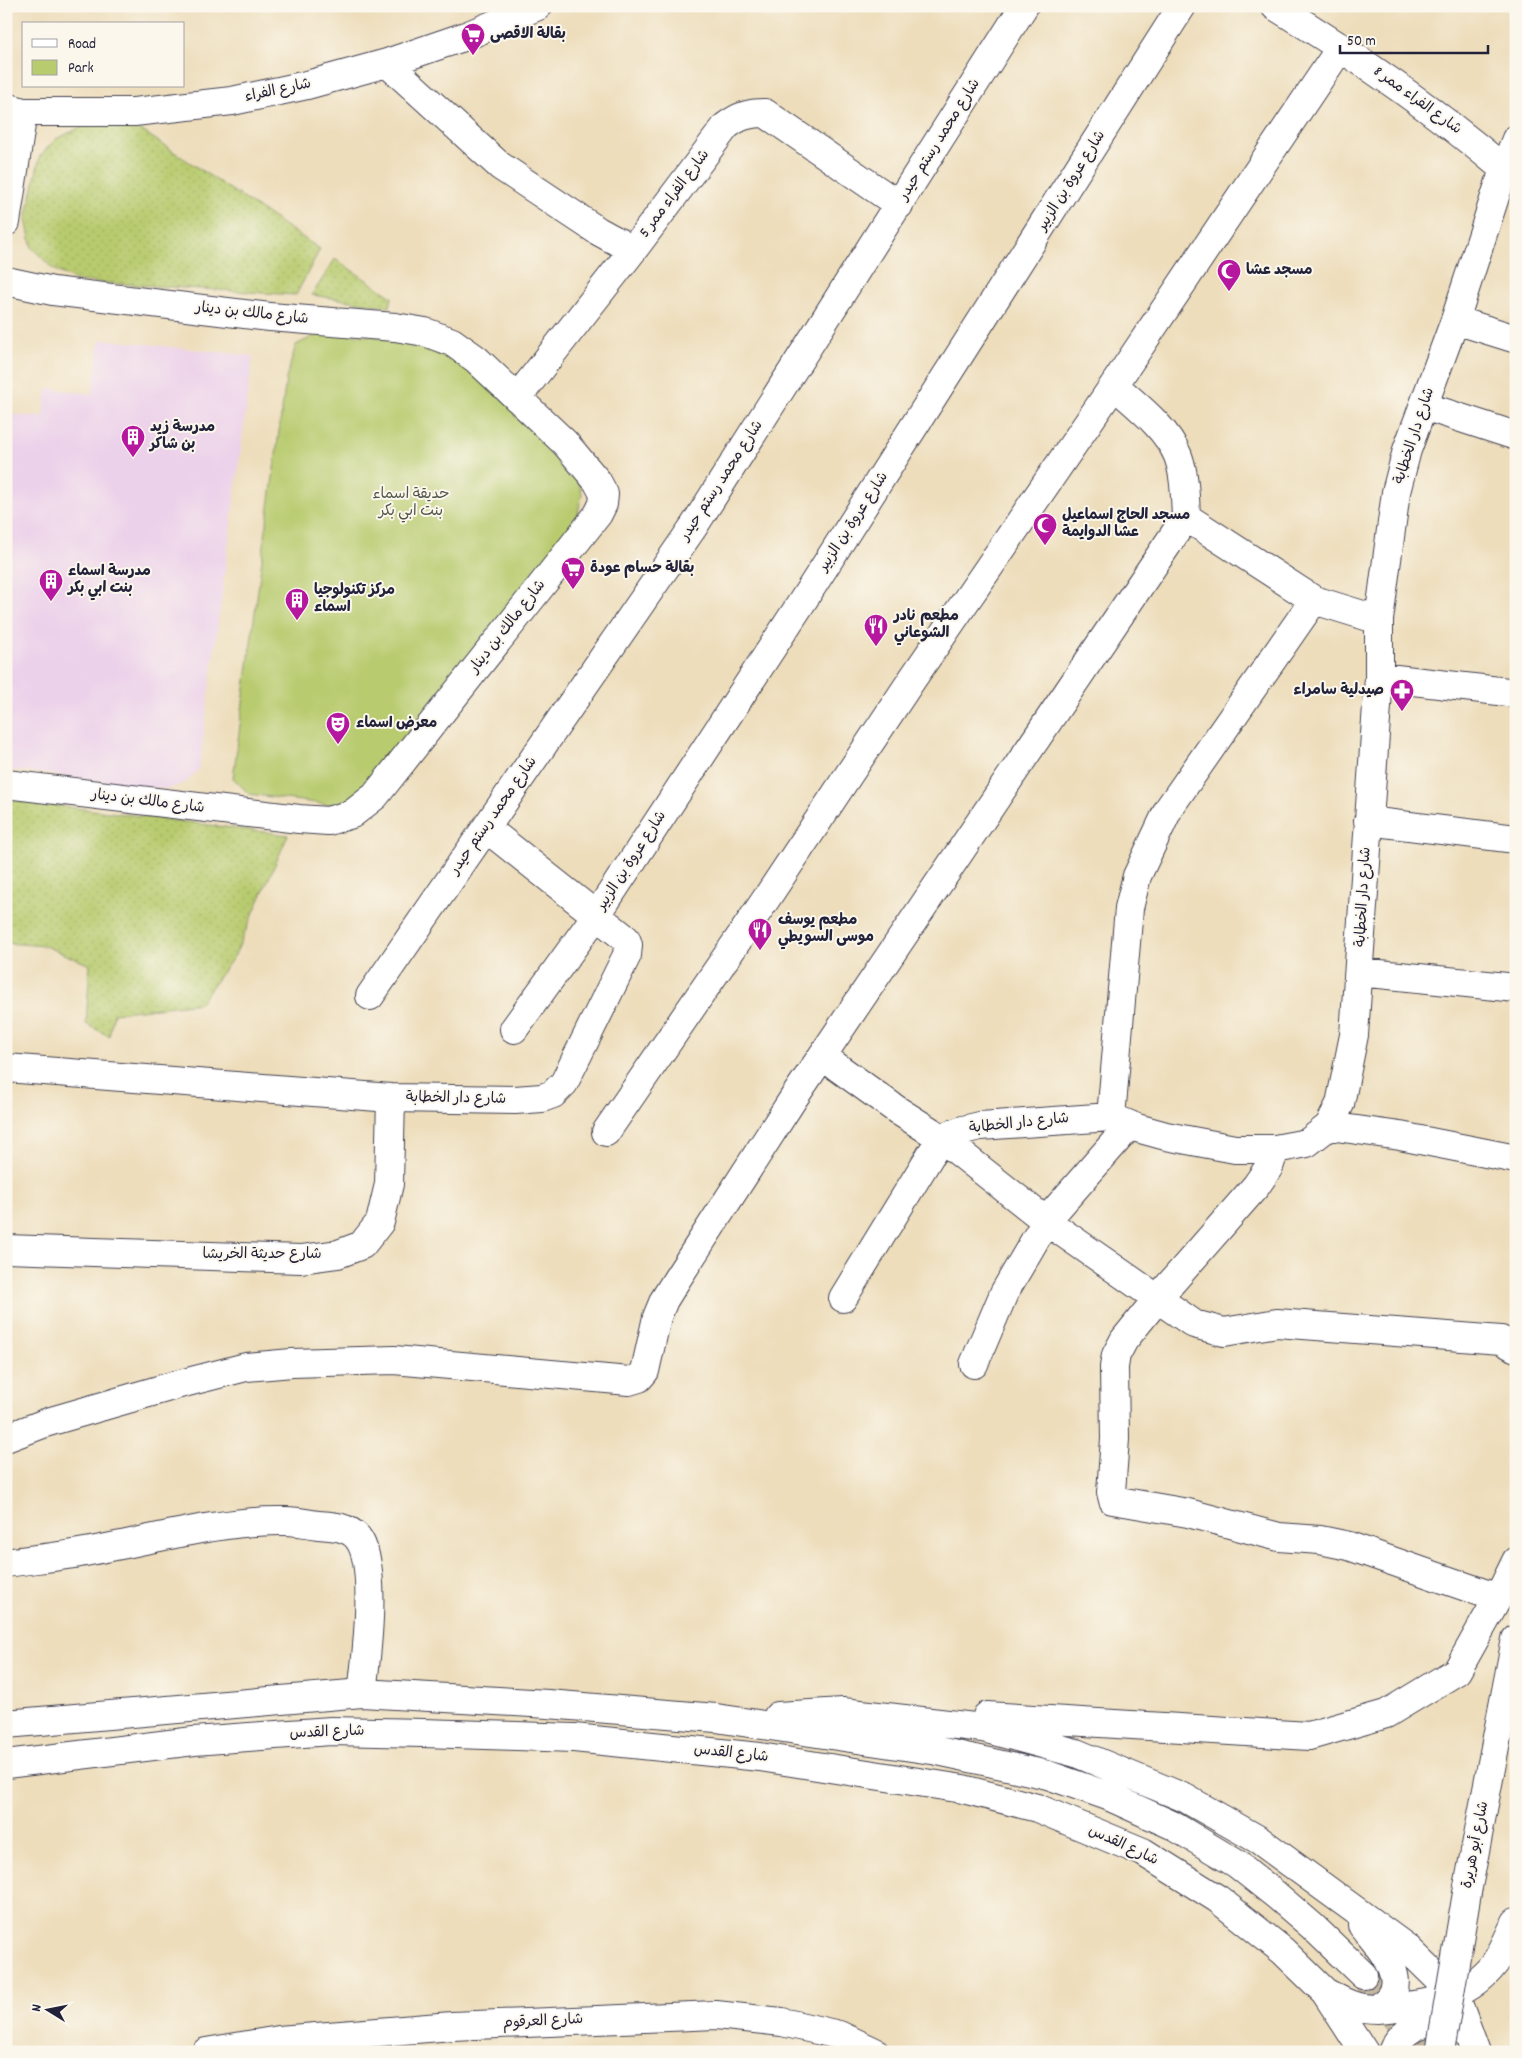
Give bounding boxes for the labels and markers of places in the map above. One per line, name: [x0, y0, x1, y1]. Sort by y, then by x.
supermarket icon: بقالة الاقصى: [460, 22, 486, 56]
place label: بقالة الاقصى: [490, 24, 566, 46]
mosque icon: مسجد عشا: [1216, 258, 1242, 292]
place label: مسجد عشا: [1246, 260, 1313, 282]
place label: مدرسة زيد بن شاكر: [148, 417, 215, 456]
building icon: مدرسة زيد بن شاكر: [120, 424, 146, 458]
place label: مسجد الحاج اسماعيل عشا الدوايمة: [1062, 505, 1190, 544]
mosque icon: مسجد الحاج اسماعيل عشا الدوايمة: [1032, 512, 1058, 546]
supermarket icon: بقالة حسام عودة: [560, 556, 586, 590]
place label: بقالة حسام عودة: [590, 558, 694, 580]
place label: مدرسة اسماء بنت ابي بكر: [66, 561, 151, 601]
building icon: مدرسة اسماء بنت ابي بكر: [38, 568, 64, 602]
place label: مركز تكنولوجيا اسماء: [314, 580, 395, 619]
building icon: مركز تكنولوجيا اسماء: [284, 587, 310, 621]
place label: مطعم نادر الشوعاني: [892, 606, 959, 646]
restaurant icon: مطعم نادر الشوعاني: [863, 613, 889, 647]
pharmacy icon: صيدلية سامراء: [1389, 678, 1415, 712]
place label: صيدلية سامراء: [1294, 680, 1384, 702]
theatre icon: معرض اسماء: [325, 711, 351, 745]
place label: معرض اسماء: [356, 713, 437, 735]
place label: مطعم يوسف موسى السويطي: [778, 910, 874, 950]
restaurant icon: مطعم يوسف موسى السويطي: [747, 917, 773, 951]

